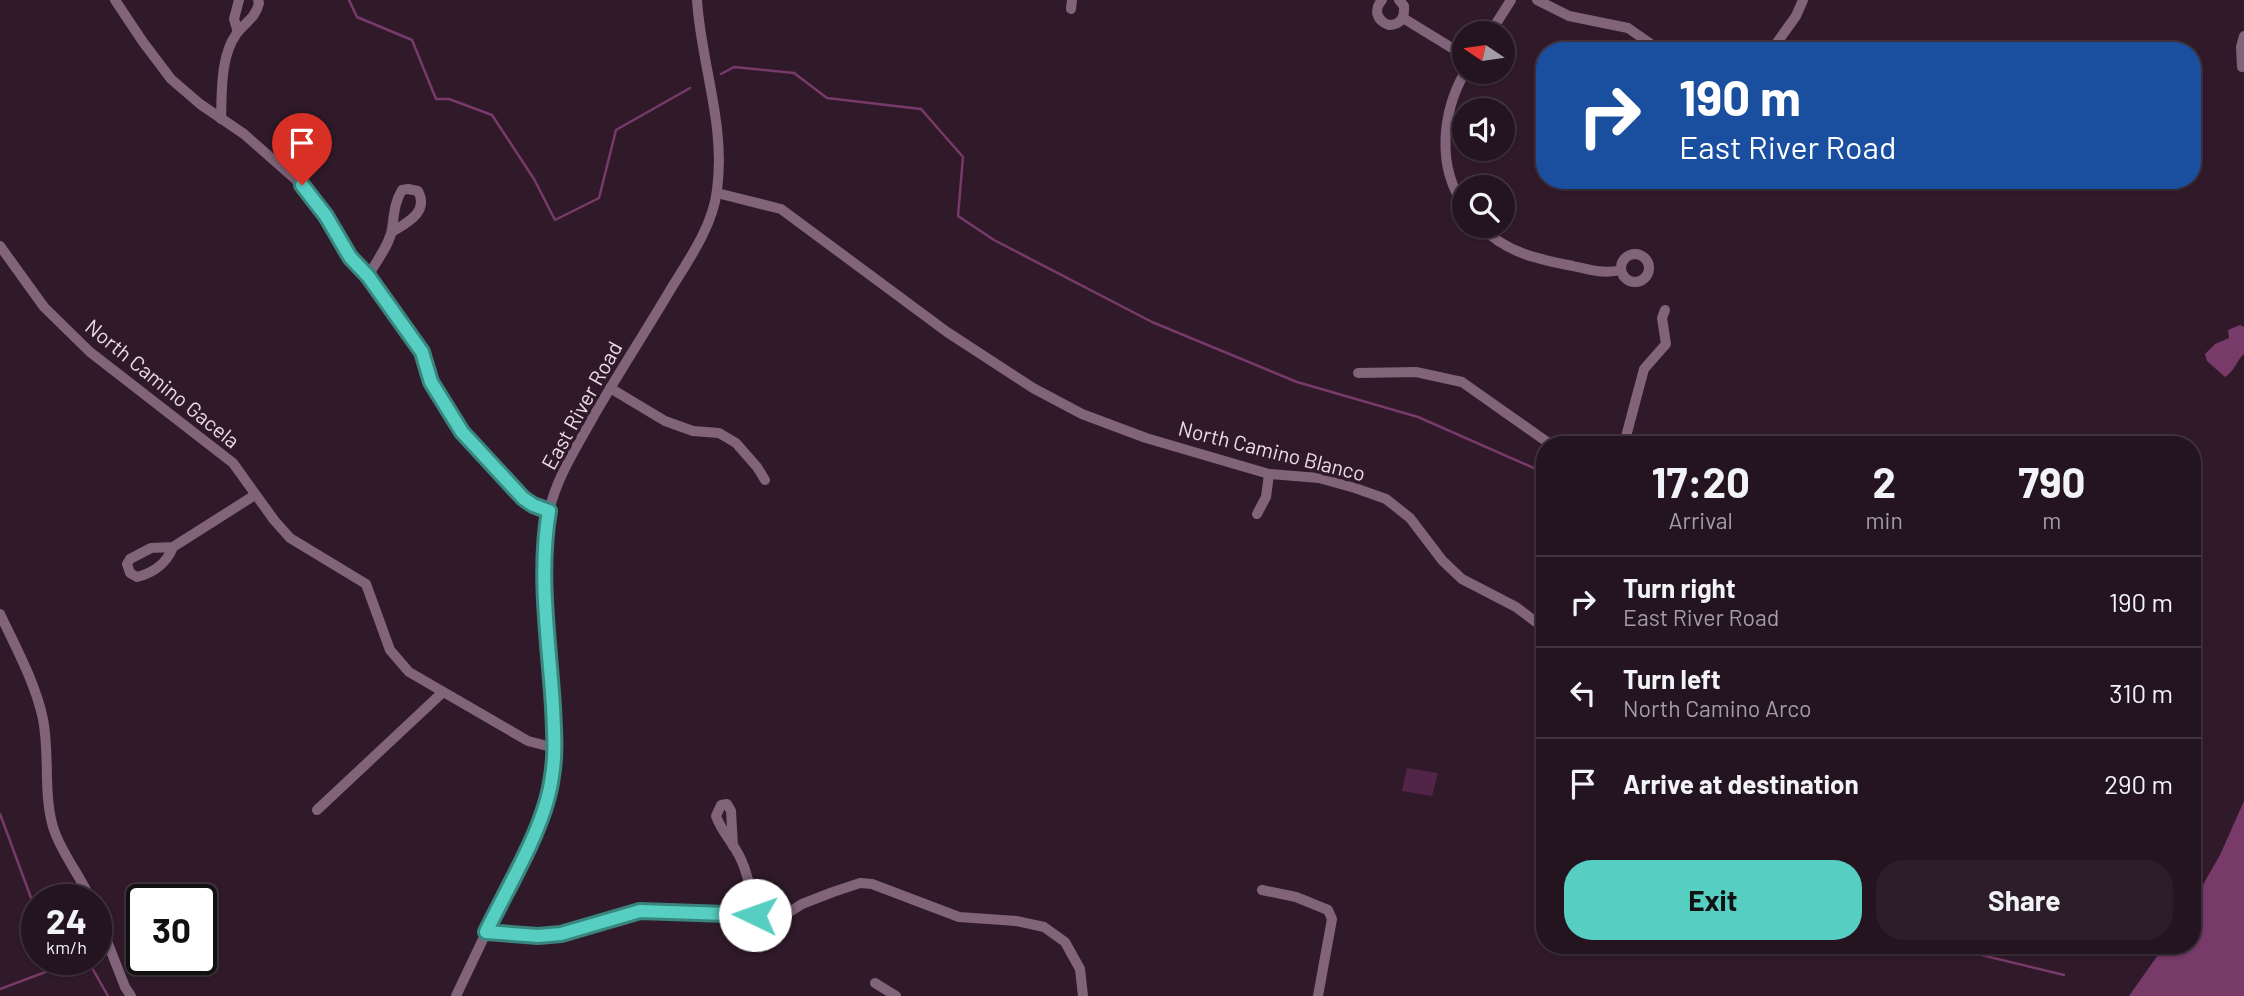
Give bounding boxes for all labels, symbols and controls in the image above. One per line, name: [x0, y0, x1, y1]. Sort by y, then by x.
north arrow: [1452, 21, 1516, 84]
map controls: [1452, 21, 1515, 238]
text: 190 m: [1679, 67, 1801, 126]
icon: right: [1564, 70, 1655, 161]
button: sound: [1452, 98, 1515, 161]
pin: [272, 113, 332, 185]
icon: arrive: [283, 124, 321, 162]
text: East River Road: [1679, 127, 1896, 165]
button: search: [1452, 175, 1515, 238]
street label: North Camino Gacela: [81, 313, 245, 453]
street label: East River Road: [535, 337, 627, 473]
street label: North Camino Blanco: [1176, 415, 1368, 485]
text: 17:20: [1652, 456, 1750, 506]
text: 2: [1872, 456, 1896, 506]
text: 790: [2018, 456, 2085, 506]
text: Arrival: [1669, 506, 1733, 534]
text: min: [1866, 506, 1903, 534]
text: m: [2042, 506, 2061, 534]
text: Turn right: [1623, 572, 1736, 603]
icon: right: [1564, 583, 1602, 621]
text: 190 m: [2109, 586, 2173, 617]
text: East River Road: [1623, 603, 1779, 631]
text: Turn left: [1623, 663, 1721, 694]
icon: left: [1564, 674, 1602, 712]
text: 310 m: [2109, 677, 2173, 708]
text: North Camino Arco: [1623, 694, 1812, 722]
icon: arrive: [1564, 765, 1602, 803]
text: Arrive at destination: [1623, 768, 1859, 799]
text: 290 m: [2104, 768, 2173, 799]
button: Exit: [1564, 860, 1862, 940]
button: Share: [1876, 860, 2173, 940]
position arrow: [718, 878, 792, 952]
speed limit sign: 30: [126, 884, 217, 975]
text: 24: [46, 899, 87, 941]
text: km/h: [46, 936, 87, 958]

